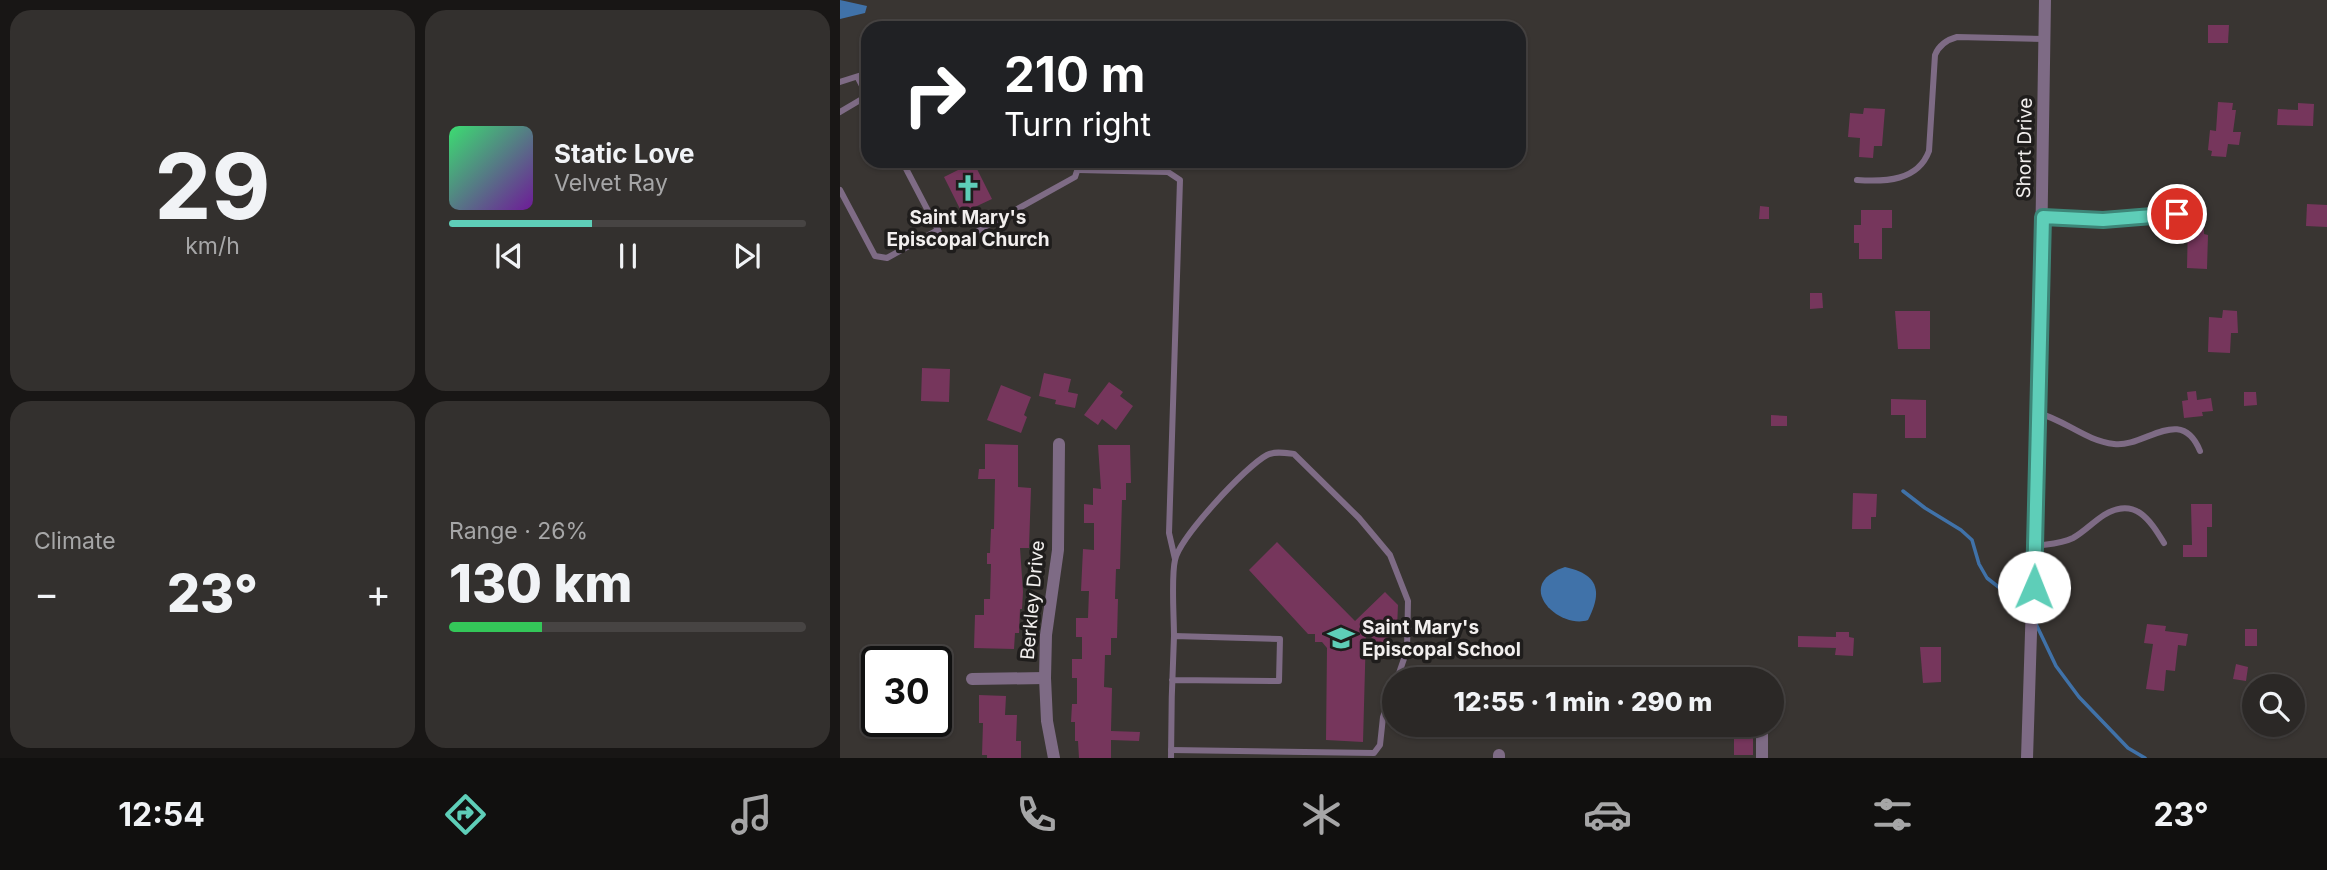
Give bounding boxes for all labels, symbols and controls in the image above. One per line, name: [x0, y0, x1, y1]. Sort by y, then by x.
text: 210 m: [1004, 45, 1145, 104]
icon: right: [889, 49, 980, 140]
street label: Short Drive: [2012, 97, 2037, 199]
text: Turn right: [1004, 105, 1151, 144]
text: 29: [154, 131, 271, 241]
text: Static Love: [554, 138, 695, 169]
text: Velvet Ray: [554, 169, 668, 197]
church icon: Saint Mary's Episcopal Church: [953, 173, 983, 203]
pin: [2147, 184, 2207, 244]
icon: arrive: [2158, 195, 2196, 233]
place label: Saint Mary's Episcopal Church: [887, 206, 1049, 251]
text: km/h: [185, 232, 240, 260]
icon: previous: [490, 237, 528, 275]
icon: pause: [609, 237, 647, 275]
icon: next: [728, 237, 766, 275]
text: Range · 26%: [449, 517, 588, 545]
text: Climate: [34, 527, 116, 555]
street label: Berkley Drive: [1016, 539, 1049, 661]
position arrow: [1997, 550, 2071, 624]
text: 130 km: [449, 552, 633, 615]
text: 23°: [167, 562, 258, 625]
text: −: [34, 570, 59, 616]
text: +: [366, 570, 391, 616]
place label: Saint Mary's Episcopal School: [1362, 616, 1521, 661]
school or university icon: Saint Mary's Episcopal School: [1326, 623, 1356, 653]
speed limit sign: 30: [861, 646, 952, 737]
map controls: [2242, 674, 2305, 737]
button: search: [2242, 674, 2305, 737]
text: 12:55 · 1 min · 290 m: [1454, 686, 1712, 717]
icon: directions: [441, 790, 490, 839]
icon: music: [727, 790, 776, 839]
icon: phone: [1012, 790, 1061, 839]
icon: climate: [1297, 790, 1346, 839]
icon: car: [1583, 790, 1632, 839]
icon: filters: [1868, 790, 1917, 839]
text: 12:54: [118, 795, 205, 834]
text: 23°: [2153, 795, 2209, 834]

